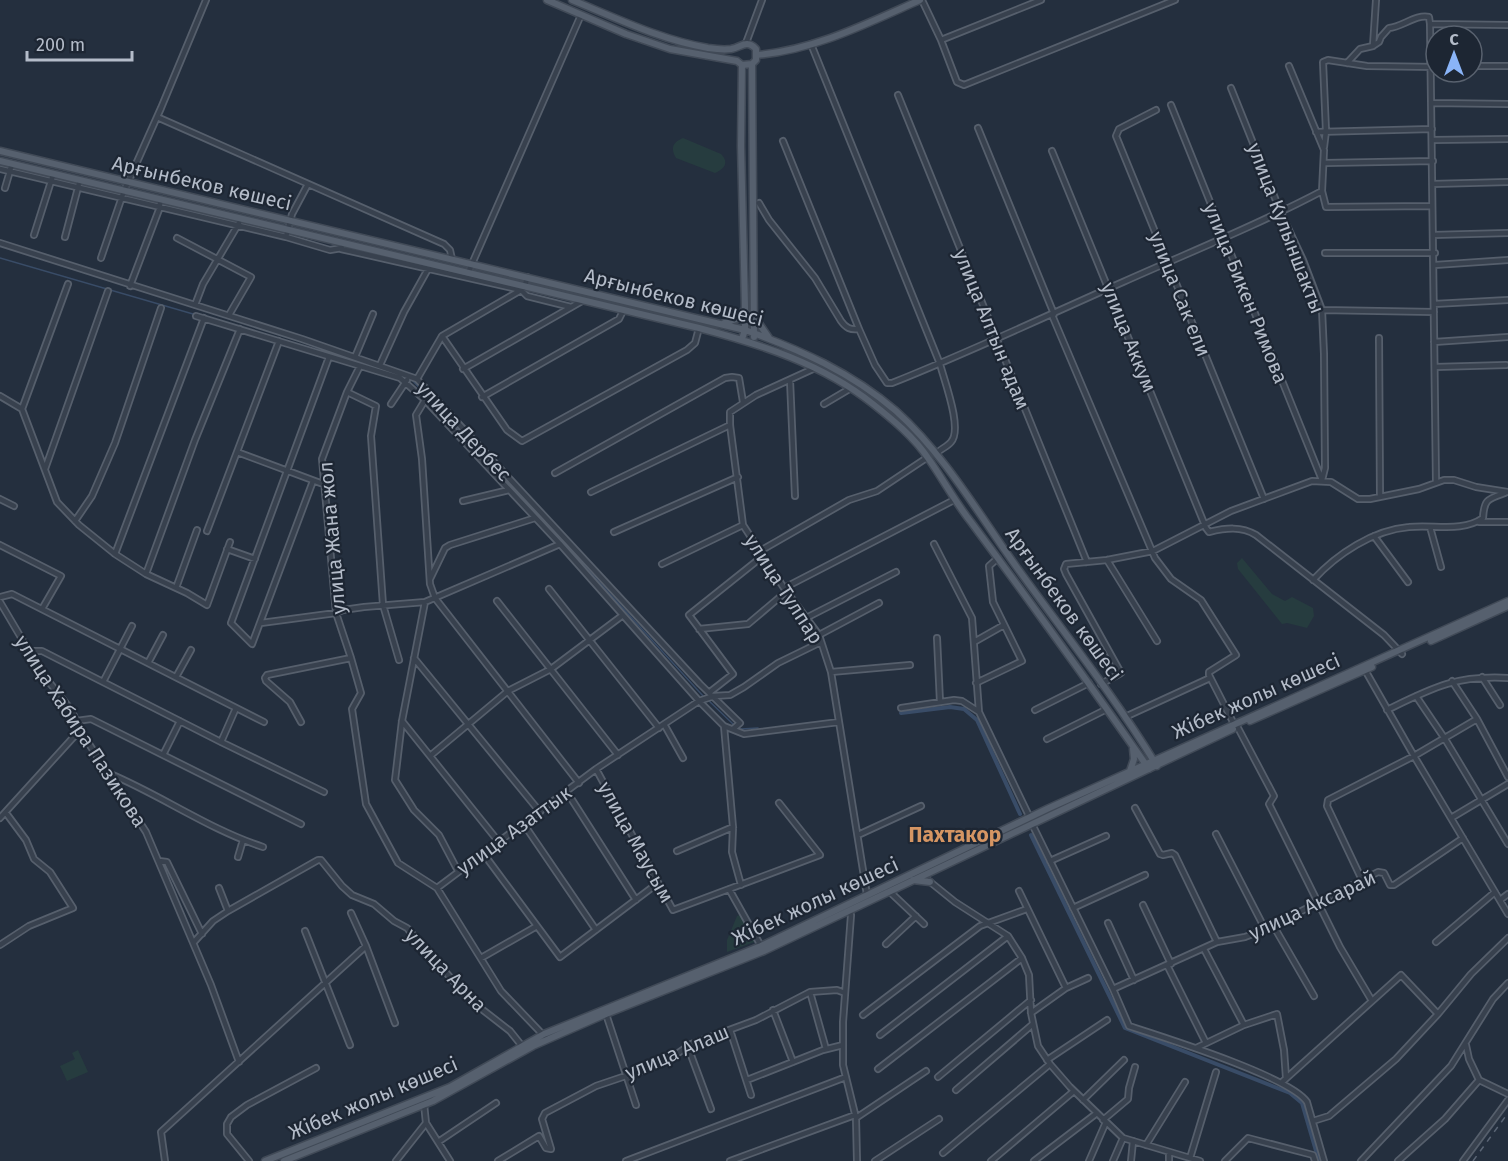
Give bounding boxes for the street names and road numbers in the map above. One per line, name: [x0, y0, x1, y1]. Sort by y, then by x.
street label: улица Кулыншакты: [1242, 139, 1330, 317]
street label: Арғынбеков көшесі: [110, 151, 294, 215]
street label: улица Бикен Римова: [1199, 199, 1293, 387]
street label: улица Сак ели: [1144, 228, 1216, 360]
street label: улица Алтын адам: [949, 245, 1035, 413]
street label: Арғынбеков көшесі: [582, 263, 766, 331]
street label: улица Аккум: [1096, 279, 1162, 395]
street label: улица Дербес: [412, 376, 516, 486]
street label: улица Жана жол: [313, 461, 351, 615]
street label: Арғынбеков көшесі: [1000, 523, 1128, 685]
street label: улица Тулпар: [740, 530, 828, 648]
street label: улица Хабира Пазикова: [10, 630, 152, 832]
street label: Жібек жолы көшесі: [1168, 648, 1344, 744]
street label: улица Маусым: [593, 777, 679, 907]
street label: улица Азаттык: [452, 780, 577, 880]
street label: Жібек жолы көшесі: [728, 852, 902, 950]
street label: улица Аксарай: [1245, 865, 1379, 945]
street label: улица Арна: [400, 923, 492, 1017]
street label: улица Алаш: [621, 1019, 733, 1085]
street label: Жібек жолы көшесі: [285, 1052, 461, 1144]

